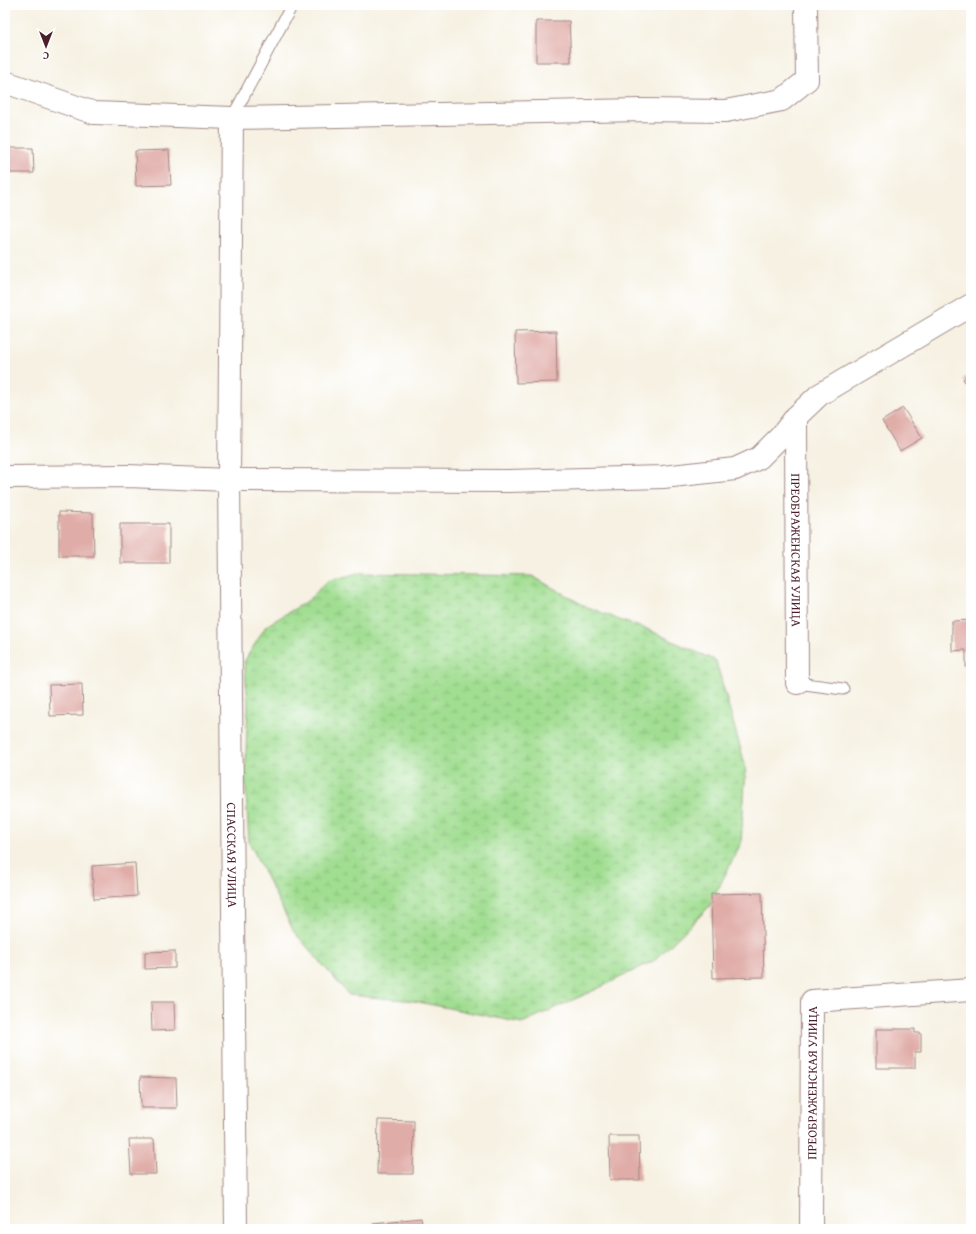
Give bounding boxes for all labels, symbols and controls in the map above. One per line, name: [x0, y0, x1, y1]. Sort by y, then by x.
north arrow: [26, 26, 66, 66]
text: С: [43, 48, 49, 64]
street label: ПРЕОБРАЖЕНСКАЯ УЛИЦА: [786, 473, 806, 627]
street label: СПАССКАЯ УЛИЦА: [222, 802, 242, 908]
street label: ПРЕОБРАЖЕНСКАЯ УЛИЦА: [802, 1006, 822, 1160]

